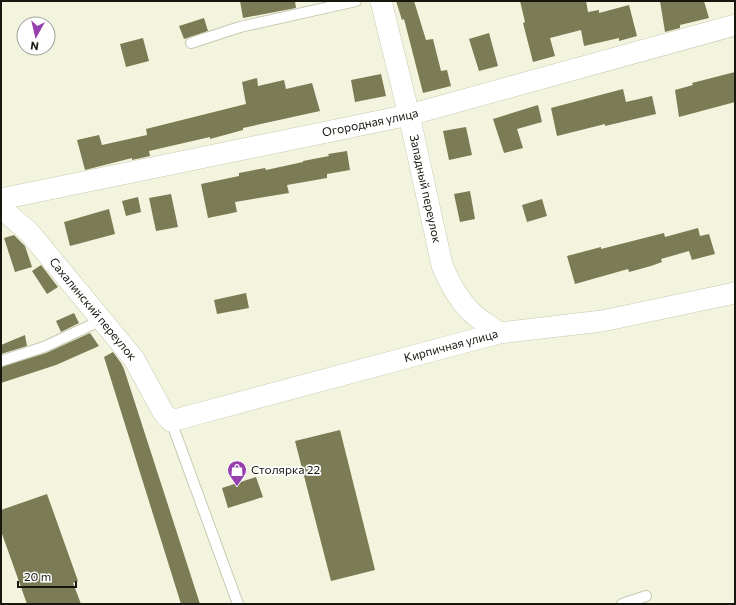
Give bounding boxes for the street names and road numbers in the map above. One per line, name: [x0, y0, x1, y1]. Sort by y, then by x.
street label: Огородная улица: [321, 105, 420, 139]
street label: Западный переулок: [407, 133, 445, 245]
street label: Сахалинский переулок: [47, 254, 140, 363]
street label: Кирпичная улица: [402, 326, 499, 364]

